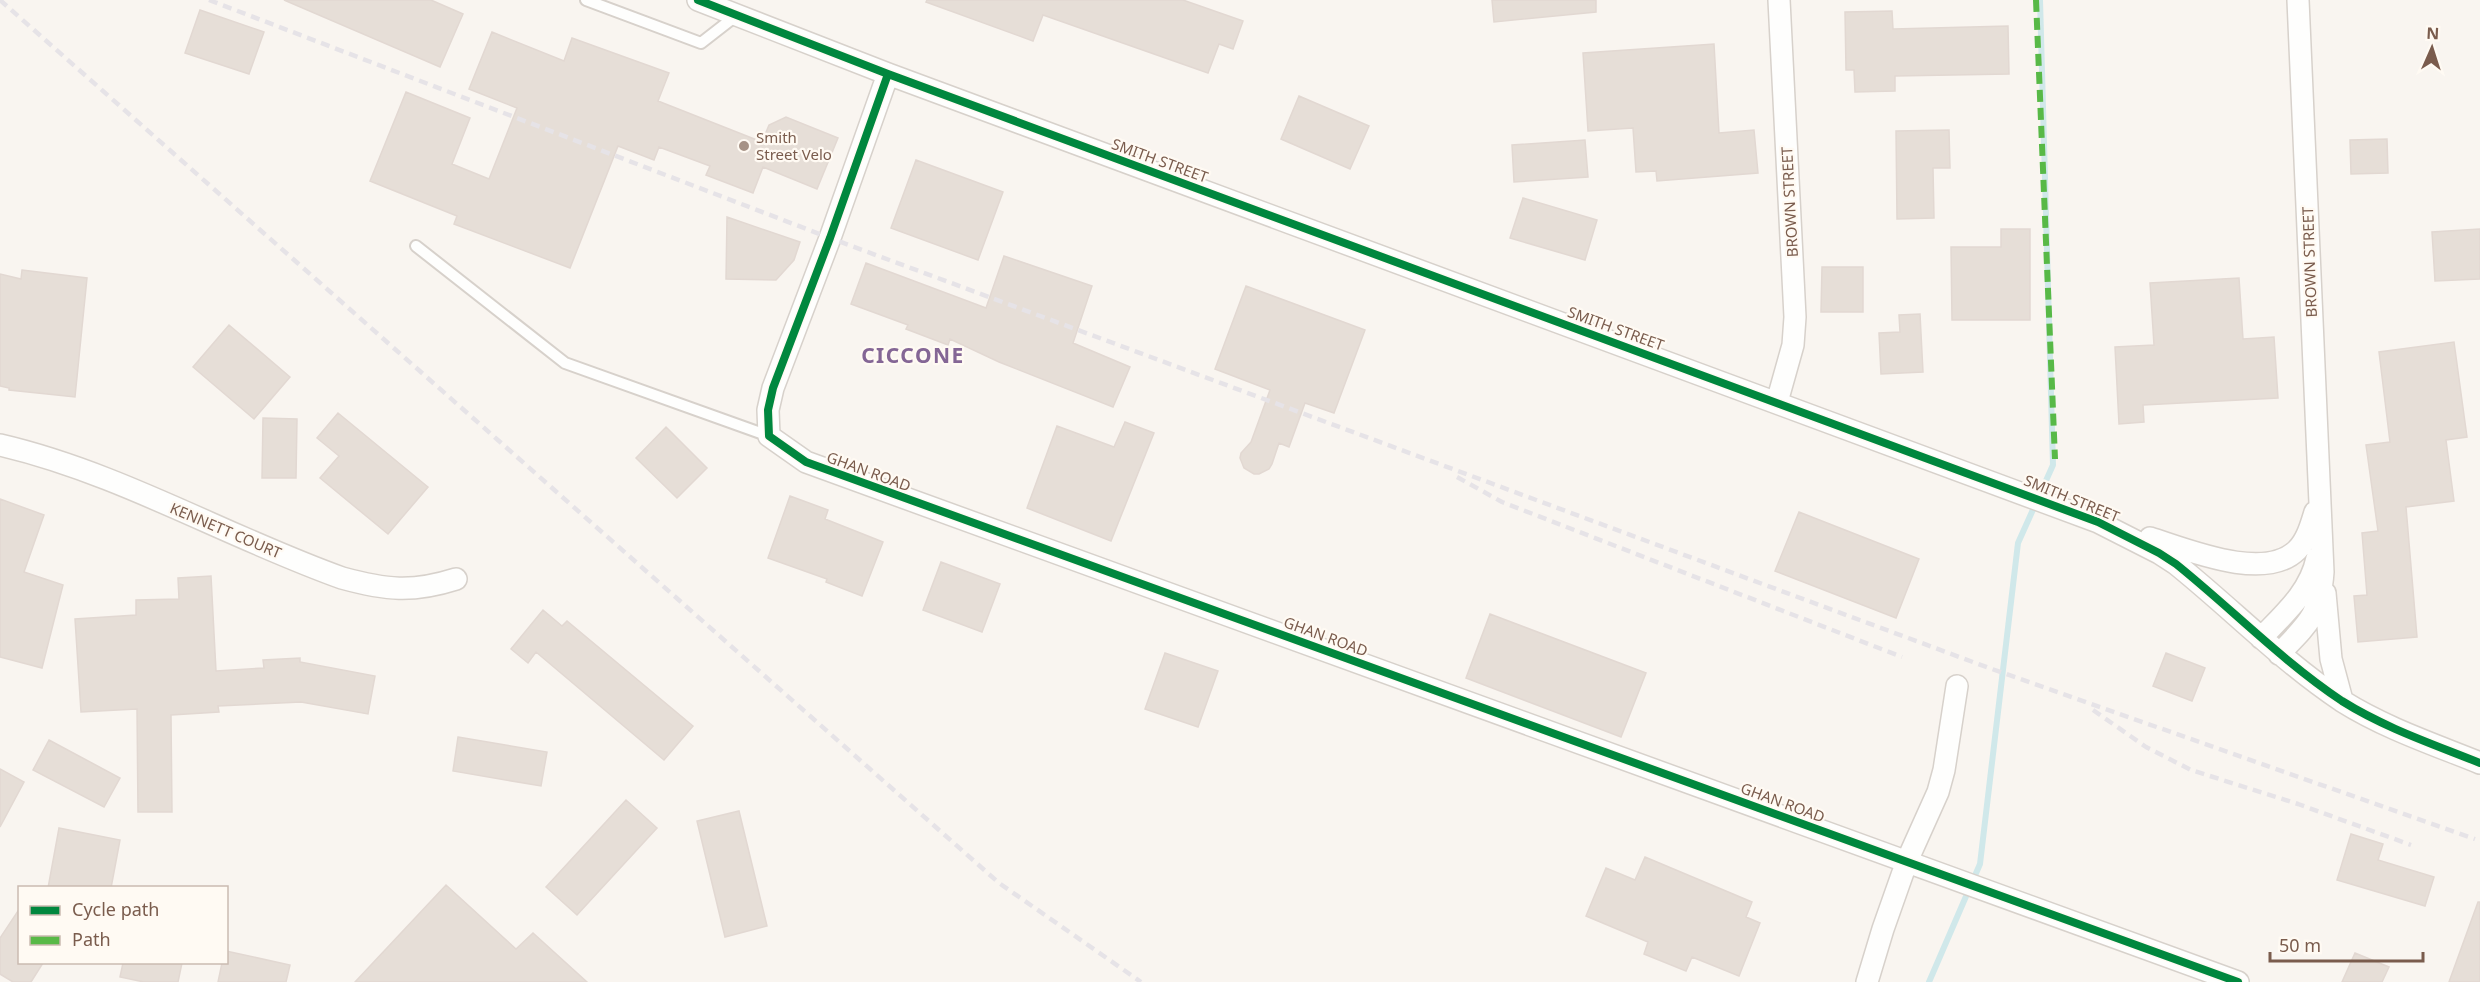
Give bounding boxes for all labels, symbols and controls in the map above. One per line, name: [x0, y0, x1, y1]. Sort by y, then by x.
north arrow: [2402, 18, 2462, 78]
text: N: [2426, 22, 2440, 44]
place label: Smith Street Velo: [756, 127, 832, 164]
street label: SMITH STREET: [1109, 133, 1212, 187]
marker: Smith Street Velo: [737, 139, 751, 153]
street label: BROWN STREET: [1776, 145, 1802, 258]
street label: BROWN STREET: [2297, 206, 2321, 318]
street label: SMITH STREET: [1565, 301, 1668, 355]
district label: CICCONE: [861, 341, 965, 369]
street label: GHAN ROAD: [824, 447, 914, 495]
street label: SMITH STREET: [2021, 470, 2123, 526]
street label: KENNETT COURT: [167, 498, 285, 563]
street label: GHAN ROAD: [1281, 612, 1371, 660]
street label: GHAN ROAD: [1738, 778, 1828, 826]
legend: [18, 886, 228, 964]
text: Cycle path: [72, 897, 159, 921]
scale bar: [2270, 925, 2423, 963]
text: Path: [72, 927, 111, 951]
text: 50 m: [2279, 933, 2321, 957]

